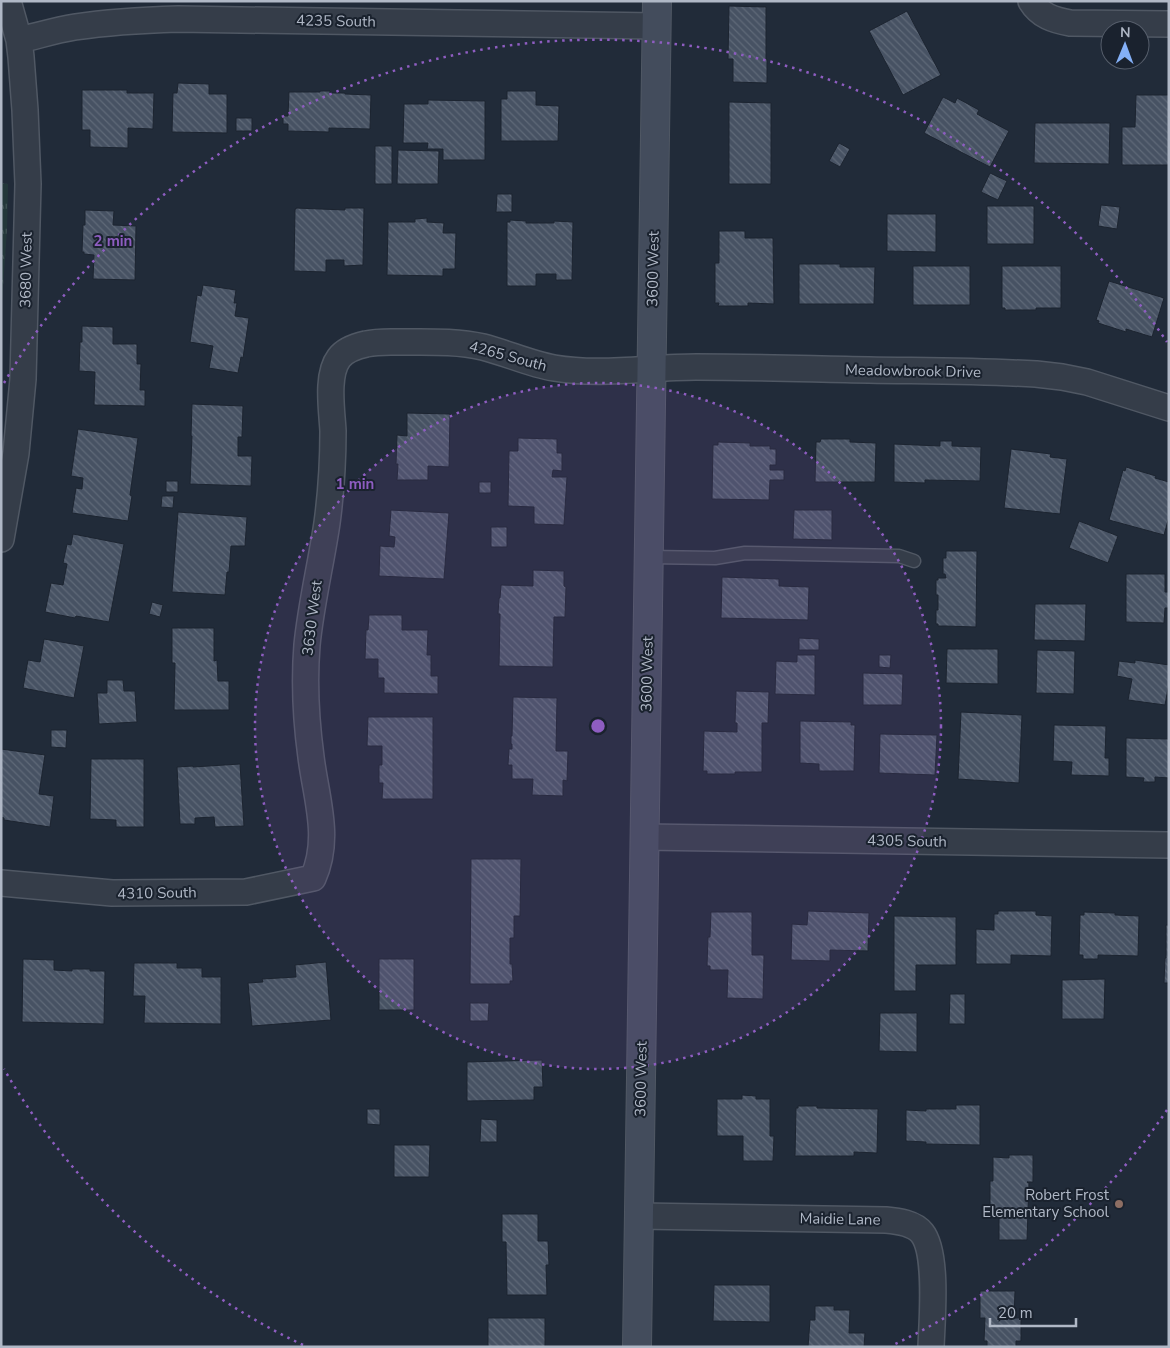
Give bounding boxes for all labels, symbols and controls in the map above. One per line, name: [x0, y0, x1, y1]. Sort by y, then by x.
street label: 4235 South: [296, 10, 376, 32]
north arrow: [1100, 20, 1150, 70]
text: N: [1120, 23, 1131, 42]
street label: 3600 West: [642, 230, 664, 307]
street label: 3680 West: [15, 231, 37, 308]
text: 2 min: [94, 231, 132, 251]
street label: 4265 South: [467, 336, 549, 376]
street label: Meadowbrook Drive: [845, 360, 981, 382]
text: 1 min: [336, 474, 374, 494]
street label: 3630 West: [297, 578, 327, 657]
street label: 3600 West: [636, 635, 658, 712]
centre of rings: [589, 717, 607, 735]
street label: 4305 South: [867, 830, 947, 852]
street label: 4310 South: [117, 882, 197, 904]
street label: 3600 West: [630, 1040, 652, 1117]
place label: Robert Frost Elementary School: [982, 1185, 1110, 1222]
marker: Robert Frost Elementary School: [1113, 1198, 1125, 1210]
street label: Maidie Lane: [799, 1208, 881, 1230]
scale bar: [990, 1296, 1076, 1328]
text: 20 m: [998, 1303, 1033, 1323]

